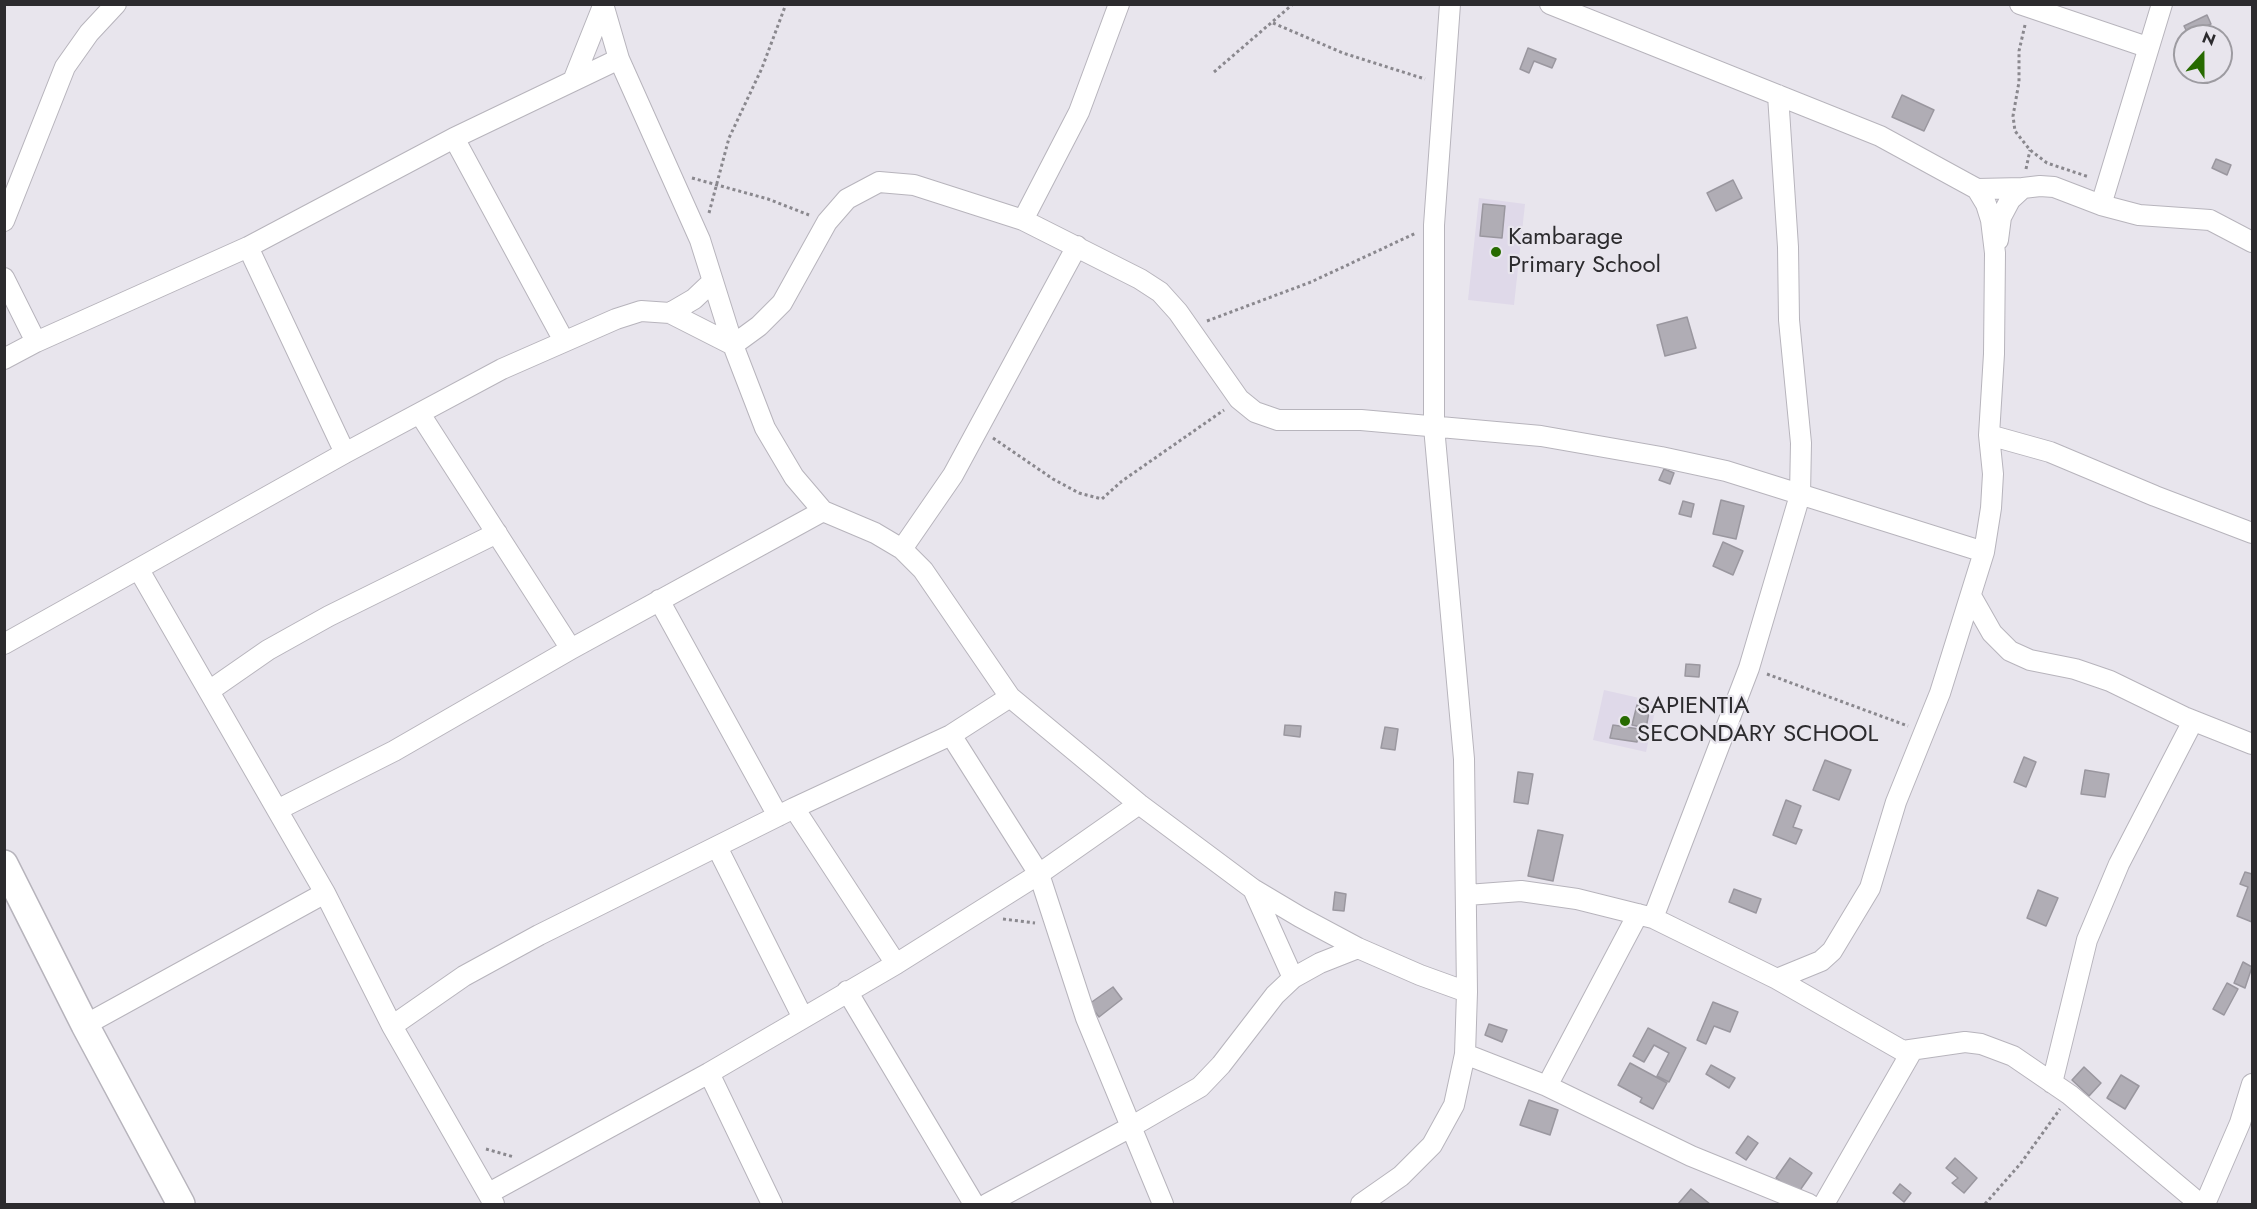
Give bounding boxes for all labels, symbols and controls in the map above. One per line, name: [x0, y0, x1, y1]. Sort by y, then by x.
north arrow: [2173, 24, 2233, 84]
text: N: [2199, 26, 2219, 52]
place label: Kambarage Primary School: [1508, 224, 1661, 280]
marker: Kambarage Primary School: [1489, 245, 1503, 259]
place label: SAPIENTIA SECONDARY SCHOOL: [1637, 693, 1878, 749]
marker: SAPIENTIA SECONDARY SCHOOL: [1618, 714, 1632, 728]

